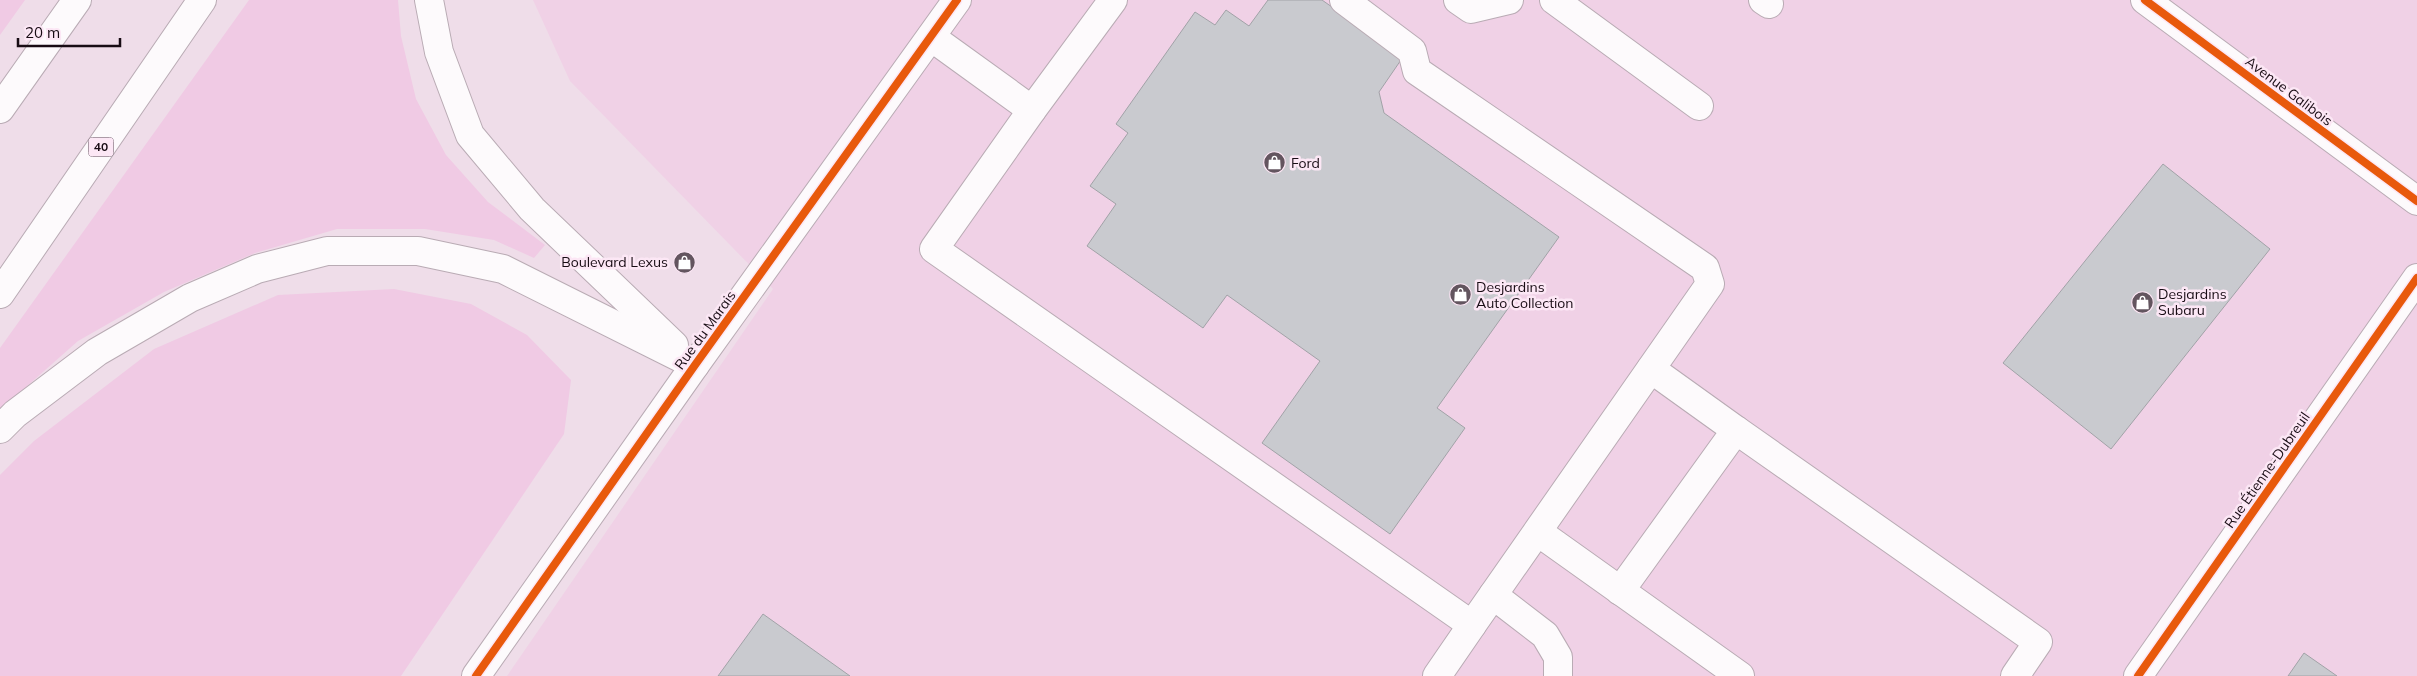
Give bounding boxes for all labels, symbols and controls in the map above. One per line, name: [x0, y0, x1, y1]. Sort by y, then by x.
scale bar: [18, 15, 120, 47]
text: 20 m: [25, 23, 60, 42]
street label: Avenue Galibois: [2242, 52, 2336, 130]
road number: 40: [88, 138, 114, 156]
shop icon: Ford: [1263, 151, 1287, 175]
place label: Ford: [1291, 154, 1320, 172]
shop icon: Boulevard Lexus: [672, 250, 696, 274]
place label: Boulevard Lexus: [561, 253, 668, 271]
place label: Desjardins Auto Collection: [1476, 278, 1574, 312]
shop icon: Desjardins Auto Collection: [1448, 283, 1472, 307]
place label: Desjardins Subaru: [2158, 285, 2227, 319]
street label: Rue du Marais: [670, 287, 740, 373]
shop icon: Desjardins Subaru: [2130, 290, 2154, 314]
street label: Rue Étienne-Dubreuil: [2220, 409, 2314, 531]

